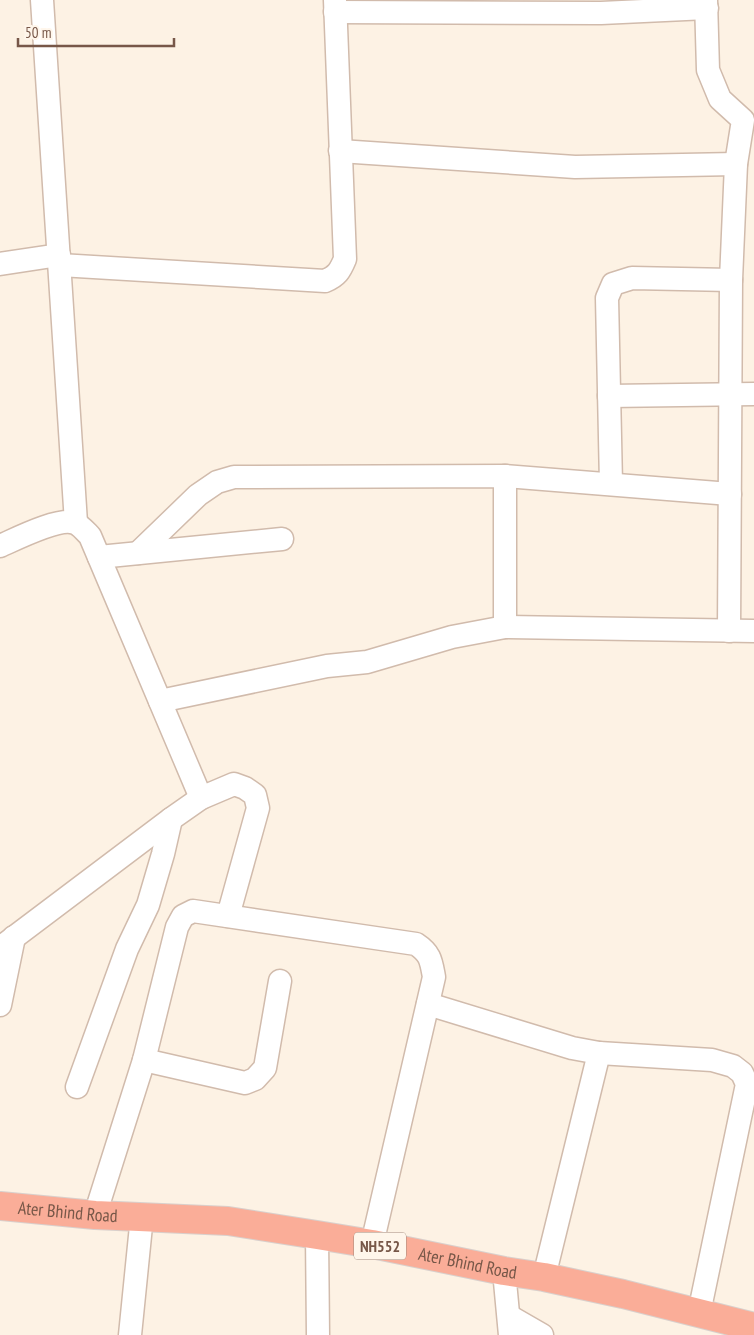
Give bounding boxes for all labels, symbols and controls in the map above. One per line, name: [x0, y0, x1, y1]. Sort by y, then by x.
scale bar: [18, 15, 174, 47]
text: 50 m: [25, 23, 51, 42]
street label: Ater Bhind Road: [17, 1196, 118, 1227]
road number: NH552: [354, 1232, 406, 1260]
street label: Ater Bhind Road: [417, 1242, 518, 1284]

